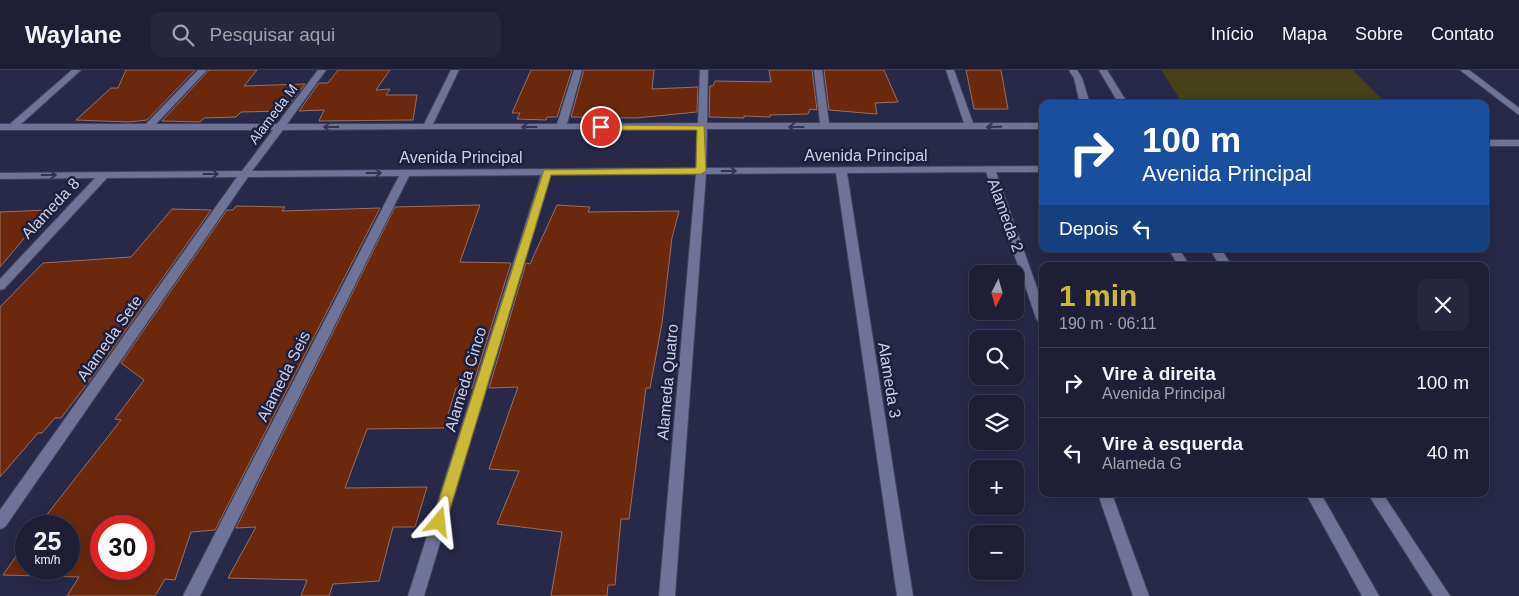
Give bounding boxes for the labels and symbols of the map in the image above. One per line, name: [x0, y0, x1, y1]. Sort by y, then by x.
street label: Alameda M: [245, 81, 301, 147]
pin: [580, 106, 622, 148]
one-way arrow: [324, 122, 340, 132]
one-way arrow: [521, 122, 538, 132]
one-way arrow: [789, 122, 805, 132]
one-way arrow: [986, 122, 1002, 132]
street label: Avenida Principal: [804, 147, 928, 164]
street label: Avenida Principal: [399, 149, 523, 166]
one-way arrow: [720, 166, 736, 176]
one-way arrow: [365, 168, 381, 178]
one-way arrow: [202, 169, 219, 179]
one-way arrow: [40, 170, 56, 180]
street label: Alameda 8: [18, 175, 83, 242]
street label: Alameda 2: [984, 176, 1027, 254]
north arrow: [969, 265, 1024, 320]
street label: Alameda Sete: [74, 292, 145, 384]
street label: Alameda Quatro: [654, 323, 681, 441]
street label: Alameda Cinco: [441, 325, 489, 434]
street label: Alameda Seis: [253, 328, 313, 424]
street label: Alameda 3: [875, 341, 904, 419]
position arrow: [412, 495, 464, 547]
speed limit sign: 30: [90, 515, 155, 580]

